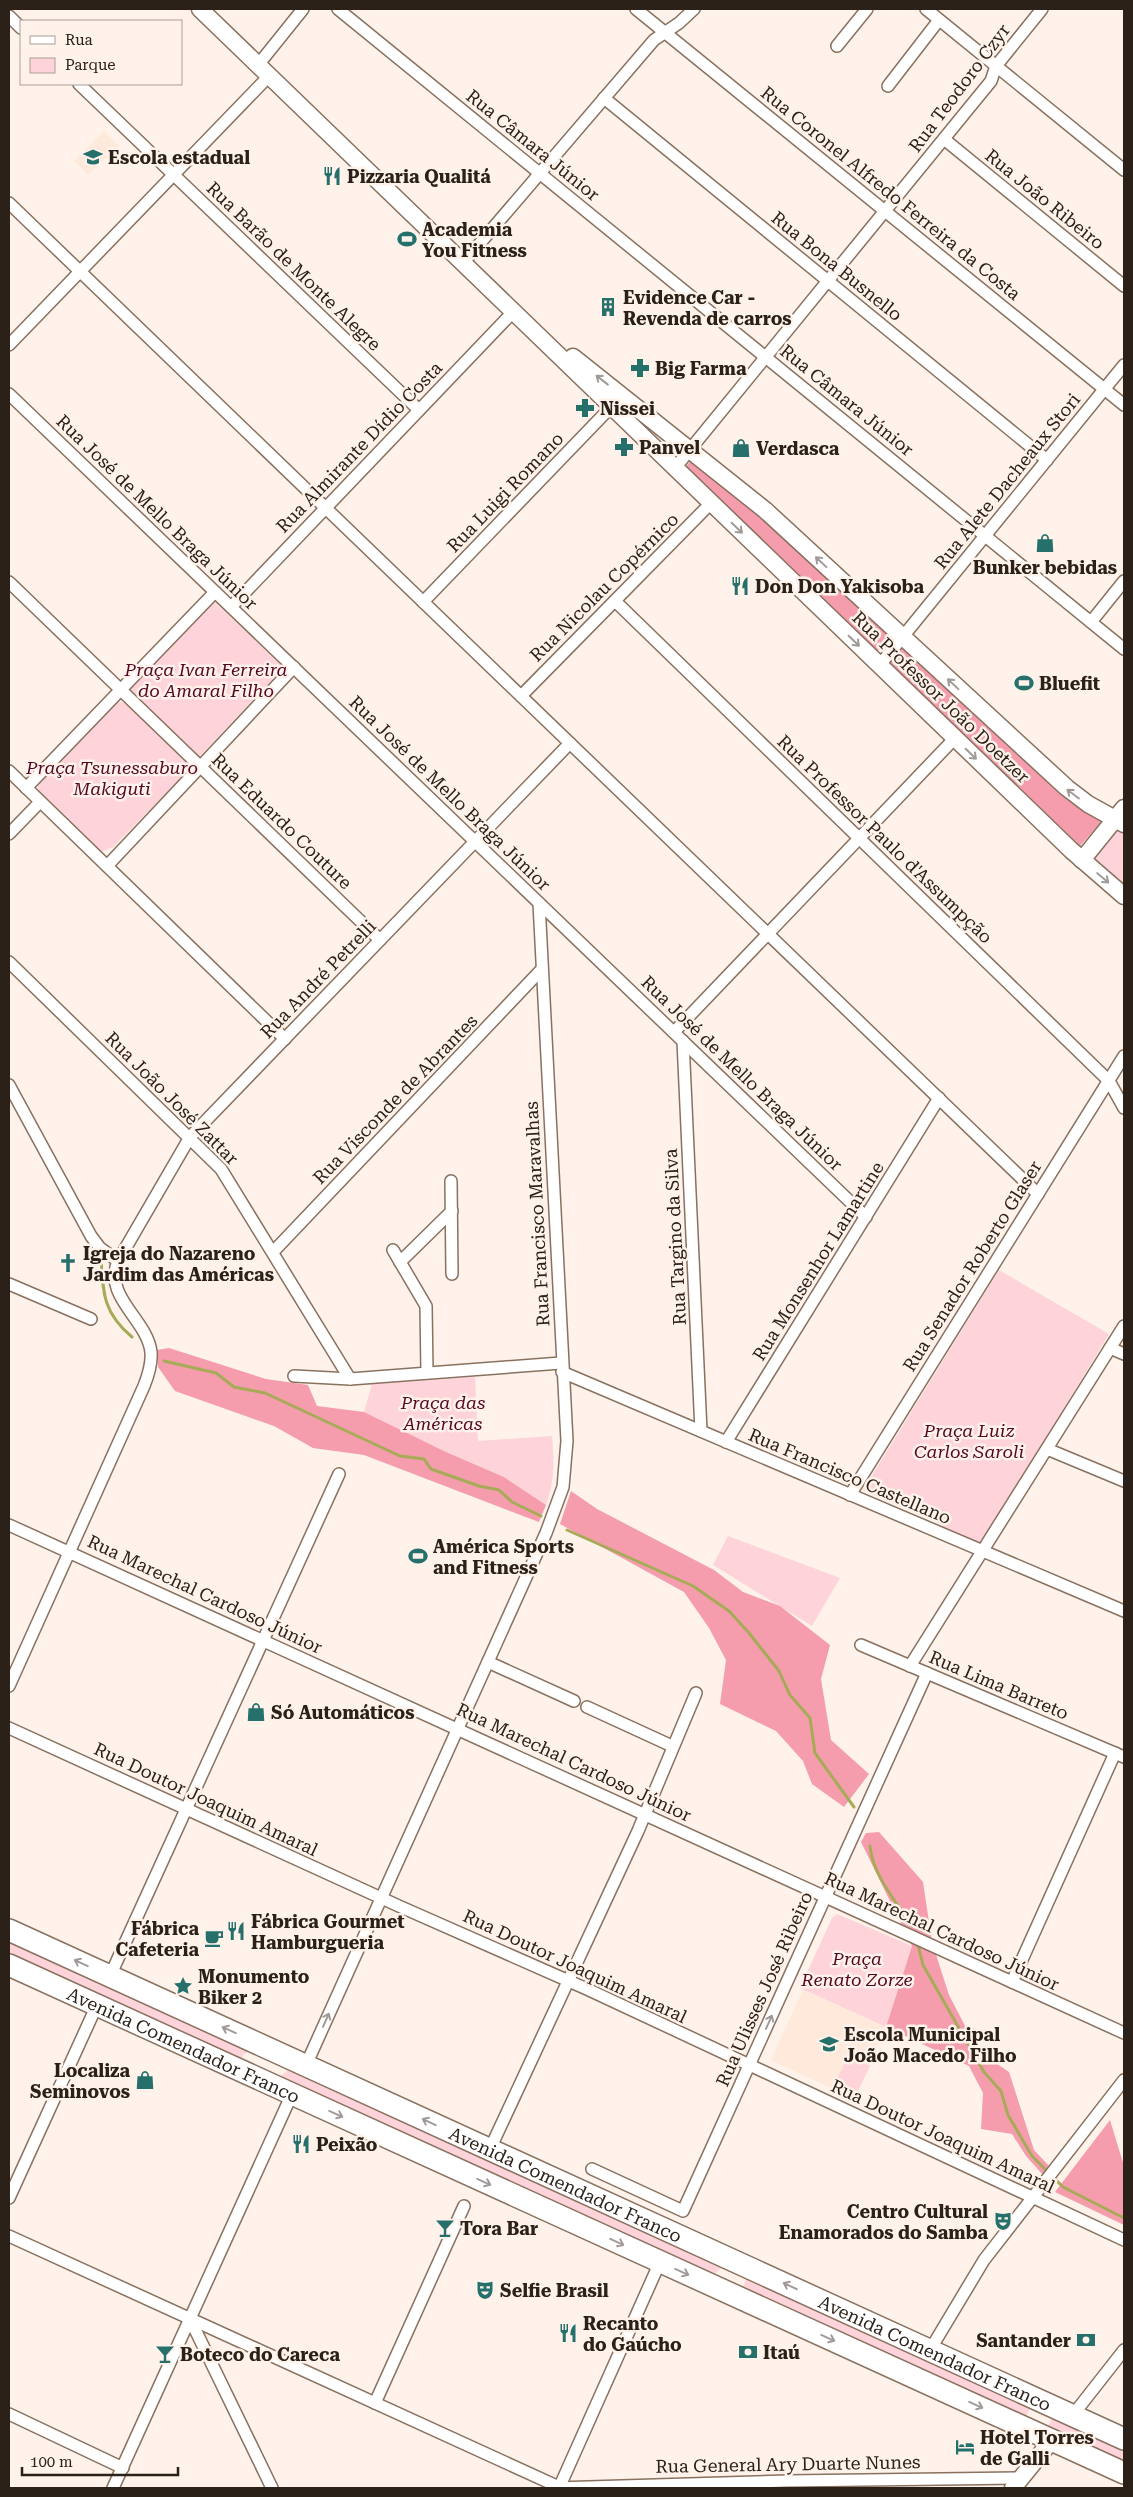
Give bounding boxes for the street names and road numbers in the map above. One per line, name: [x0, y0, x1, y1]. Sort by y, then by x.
street label: Rua Teodoro Czyr: [904, 20, 1014, 156]
street label: Rua Coronel Alfredo Ferreira da Costa: [757, 82, 1025, 304]
street label: Rua Câmara Júnior: [462, 85, 604, 205]
street label: Rua João Ribeiro: [981, 144, 1109, 254]
street label: Rua Barão de Monte Alegre: [203, 177, 386, 355]
street label: Rua Bona Busnello: [767, 207, 907, 325]
street label: Rua Câmara Júnior: [776, 340, 918, 460]
street label: Rua Almirante Dídio Costa: [272, 357, 446, 537]
street label: Rua Alete Dacheaux Stori: [930, 389, 1084, 573]
street label: Rua José de Mello Braga Júnior: [52, 410, 262, 614]
street label: Rua Luigi Romano: [442, 428, 568, 556]
street label: Rua Nicolau Copérnico: [525, 508, 683, 666]
street label: Rua Professor João Doetzer: [848, 607, 1034, 787]
street label: Rua José de Mello Braga Júnior: [345, 691, 555, 895]
street label: Rua Professor Paulo d'Assumpção: [773, 730, 997, 948]
street label: Rua Eduardo Couture: [208, 749, 356, 893]
street label: Rua André Petrelli: [256, 915, 380, 1043]
street label: Rua José de Mello Braga Júnior: [637, 971, 847, 1175]
street label: Rua Visconde de Abrantes: [309, 1010, 481, 1188]
street label: Rua João José Zattar: [101, 1027, 243, 1169]
street label: Rua Francisco Maravalhas: [521, 1101, 553, 1327]
street label: Rua Targino da Silva: [660, 1148, 690, 1326]
street label: Rua Senador Roberto Glaser: [898, 1157, 1046, 1375]
street label: Rua Monsenhor Lamartine: [748, 1158, 888, 1364]
street label: Rua Francisco Castellano: [746, 1424, 954, 1528]
street label: Rua Marechal Cardoso Júnior: [84, 1530, 326, 1658]
street label: Rua Lima Barreto: [926, 1646, 1072, 1724]
street label: Rua Marechal Cardoso Júnior: [453, 1698, 695, 1826]
street label: Rua Doutor Joaquim Amaral: [91, 1738, 322, 1860]
street label: Rua Marechal Cardoso Júnior: [821, 1867, 1063, 1995]
street label: Rua Ulisses José Ribeiro: [711, 1888, 817, 2090]
street label: Rua Doutor Joaquim Amaral: [460, 1905, 691, 2027]
street label: Avenida Comendador Franco: [64, 1983, 303, 2107]
street label: Rua Doutor Joaquim Amaral: [828, 2075, 1059, 2197]
street label: Avenida Comendador Franco: [446, 2122, 685, 2246]
street label: Avenida Comendador Franco: [815, 2291, 1055, 2415]
street label: Rua General Ary Duarte Nunes: [655, 2451, 921, 2477]

